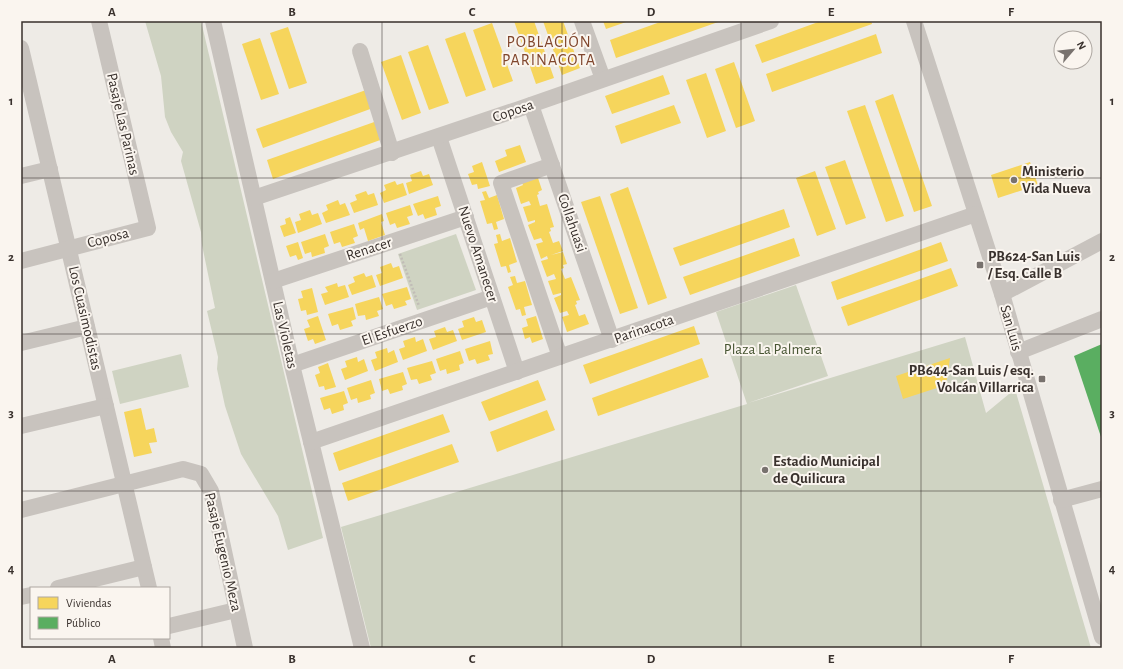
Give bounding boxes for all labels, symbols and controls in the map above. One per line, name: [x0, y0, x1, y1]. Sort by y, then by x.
text: A: [108, 6, 116, 19]
text: B: [288, 6, 296, 19]
text: C: [469, 6, 476, 19]
text: D: [647, 6, 656, 19]
text: E: [828, 6, 835, 19]
text: F: [1008, 6, 1015, 19]
north arrow: [1053, 30, 1093, 70]
district label: POBLACIÓN PARINACOTA: [502, 32, 596, 68]
text: N: [1075, 40, 1088, 52]
street label: Pasaje Las Parinas: [104, 72, 142, 176]
text: 1: [9, 95, 13, 108]
text: 1: [1110, 95, 1114, 108]
street label: Coposa: [491, 97, 536, 125]
place label: Ministerio Vida Nueva: [1022, 164, 1091, 196]
marker: Ministerio Vida Nueva: [1009, 175, 1019, 185]
street label: Collahuasi: [555, 192, 589, 254]
street label: Nuevo Amanecer: [455, 204, 501, 304]
street label: Coposa: [86, 225, 130, 251]
street label: Renacer: [344, 235, 394, 263]
place label: PB624-San Luis / Esq. Calle B: [987, 249, 1080, 281]
text: 2: [8, 251, 14, 264]
text: 2: [1109, 251, 1115, 264]
marker: PB624-San Luis / Esq. Calle B: [975, 260, 985, 270]
street label: Los Cuasimodistas: [66, 264, 104, 372]
street label: Las Violetas: [270, 300, 300, 370]
street label: San Luis: [997, 303, 1025, 353]
street label: Parinacota: [612, 312, 676, 346]
street label: El Esfuerzo: [360, 314, 424, 348]
park label: Plaza La Palmera: [724, 342, 822, 357]
place label: PB644-San Luis / esq. Volcán Villarrica: [909, 363, 1034, 395]
marker: PB644-San Luis / esq. Volcán Villarrica: [1037, 374, 1047, 384]
text: 3: [8, 407, 14, 420]
text: 3: [1109, 407, 1115, 420]
place label: Estadio Municipal de Quilicura: [773, 454, 880, 486]
marker: Estadio Municipal de Quilicura: [760, 465, 770, 475]
street label: Pasaje Eugenio Meza: [202, 491, 244, 613]
text: 4: [8, 563, 15, 576]
text: 4: [1109, 563, 1116, 576]
legend: [30, 587, 170, 639]
text: Viviendas: [66, 597, 112, 609]
text: Público: [66, 617, 101, 629]
text: A: [108, 653, 116, 666]
text: B: [288, 653, 296, 666]
text: C: [469, 653, 476, 666]
text: D: [647, 653, 656, 666]
text: E: [828, 653, 835, 666]
text: F: [1008, 653, 1015, 666]

